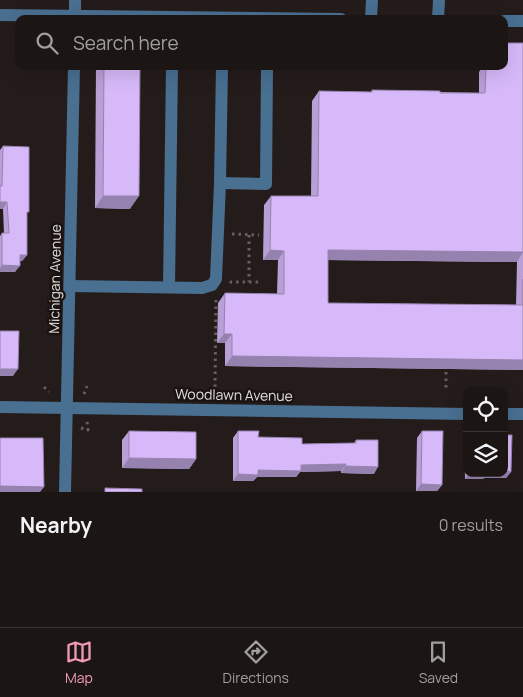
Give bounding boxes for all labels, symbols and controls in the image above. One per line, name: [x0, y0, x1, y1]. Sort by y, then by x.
search box: [15, 15, 508, 70]
icon: search: [33, 29, 61, 57]
text: Search here: [73, 30, 179, 56]
street label: Michigan Avenue: [44, 224, 65, 334]
street label: Woodlawn Avenue: [175, 384, 293, 405]
map controls: [463, 387, 508, 477]
button: locate: [463, 387, 508, 432]
button: layers: [463, 432, 508, 477]
text: Nearby: [20, 511, 92, 539]
text: 0 results: [439, 514, 503, 536]
tab: Map: [65, 638, 93, 687]
tab: Directions: [223, 638, 289, 687]
tab: Saved: [419, 638, 458, 687]

